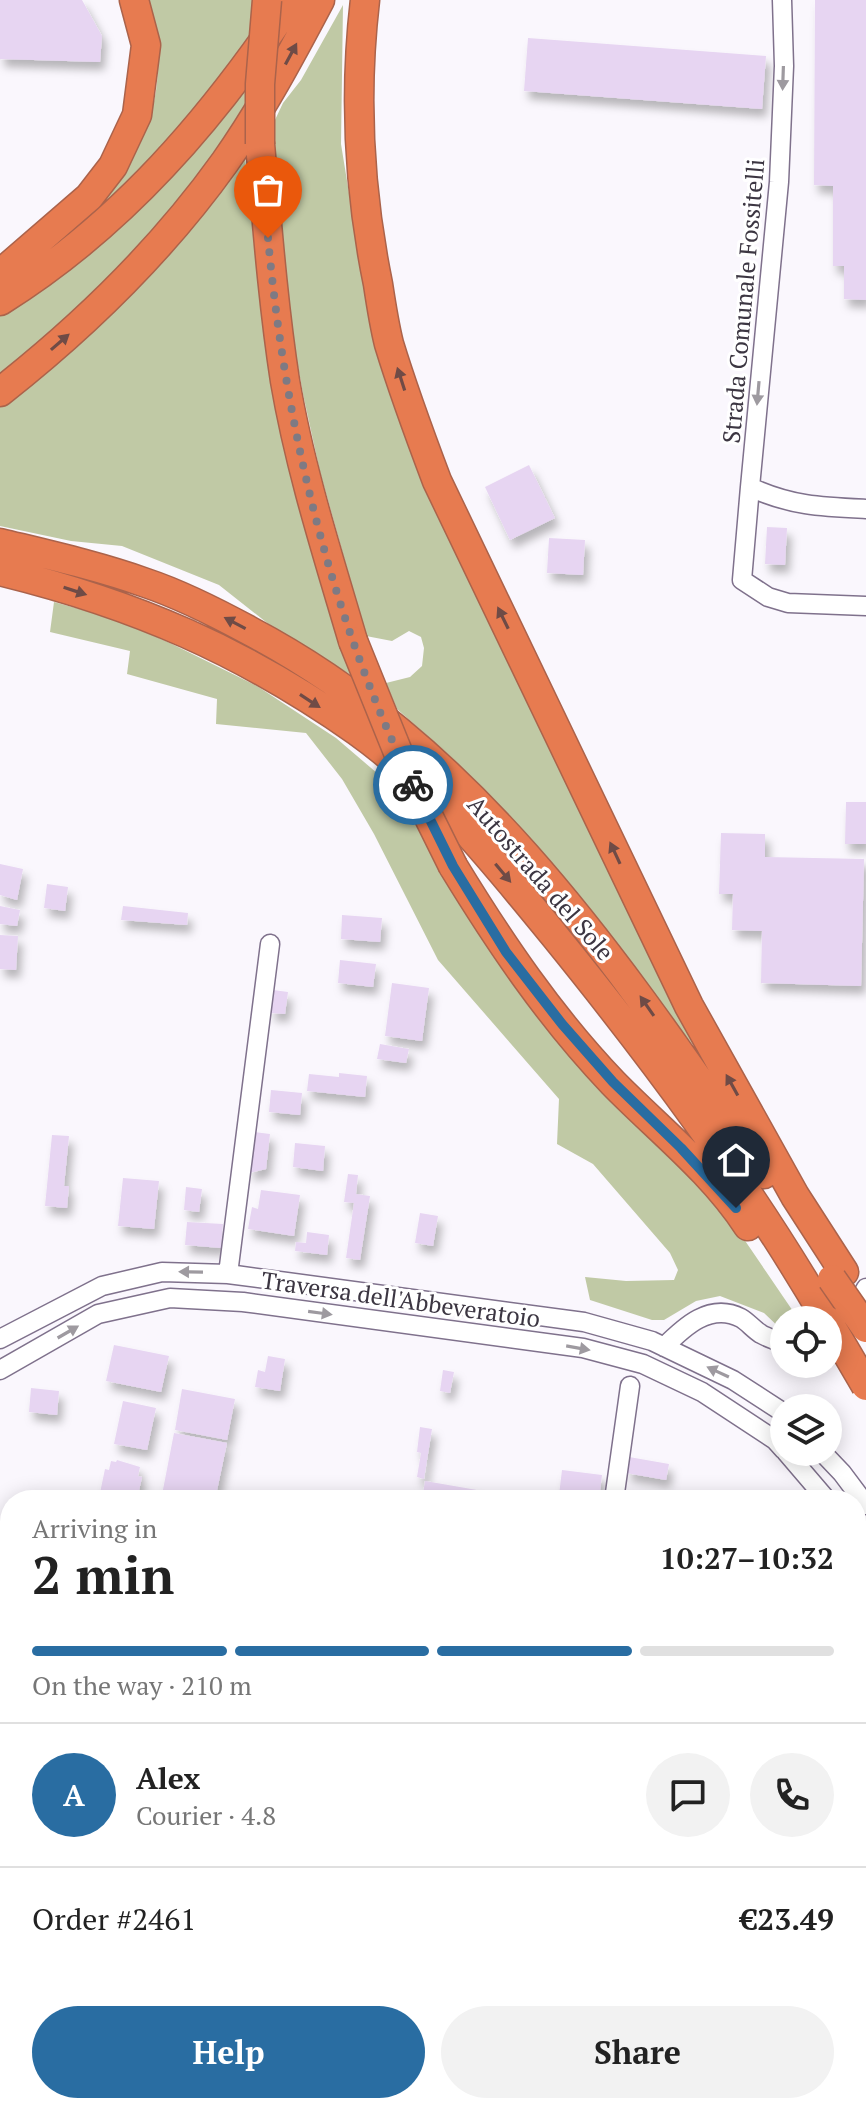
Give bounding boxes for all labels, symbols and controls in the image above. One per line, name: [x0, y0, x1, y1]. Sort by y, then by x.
one-way arrow: [285, 42, 298, 65]
one-way arrow: [777, 66, 790, 91]
pin: [234, 156, 302, 238]
street label: Strada Comunale Fossitelli: [715, 157, 771, 445]
icon: bag: [246, 168, 290, 212]
one-way arrow: [50, 334, 69, 352]
one-way arrow: [394, 367, 407, 391]
one-way arrow: [751, 381, 764, 406]
one-way arrow: [64, 586, 88, 598]
one-way arrow: [496, 606, 510, 630]
one-way arrow: [224, 616, 247, 629]
one-way arrow: [299, 693, 321, 707]
courier: [373, 745, 453, 825]
icon: bike: [391, 763, 435, 807]
street label: Autostrada del Sole: [461, 789, 621, 967]
one-way arrow: [608, 841, 622, 864]
one-way arrow: [494, 863, 511, 883]
one-way arrow: [640, 995, 655, 1016]
one-way arrow: [725, 1074, 739, 1096]
pin: [702, 1126, 770, 1208]
icon: home: [714, 1138, 758, 1182]
street label: Traversa dell'Abbeveratoio: [260, 1264, 542, 1334]
one-way arrow: [178, 1266, 203, 1279]
map controls: [770, 1306, 842, 1466]
button: locate: [770, 1306, 842, 1378]
one-way arrow: [308, 1307, 333, 1320]
one-way arrow: [57, 1325, 79, 1339]
one-way arrow: [566, 1342, 591, 1354]
one-way arrow: [706, 1365, 729, 1379]
button: layers: [770, 1394, 842, 1466]
text: Arriving in: [32, 1511, 157, 1545]
text: 10:27–10:32: [660, 1538, 834, 1578]
text: 2 min: [32, 1540, 174, 1609]
text: On the way · 210 m: [32, 1668, 252, 1702]
button: chat: [646, 1753, 730, 1837]
button: phone: [750, 1753, 834, 1837]
text: Alex: [136, 1758, 200, 1798]
text: A: [63, 1775, 85, 1815]
text: Courier · 4.8: [136, 1798, 276, 1832]
text: Order #2461: [32, 1899, 196, 1939]
text: €23.49: [740, 1899, 834, 1939]
button: Help: [32, 2006, 425, 2098]
button: Share: [441, 2006, 834, 2098]

